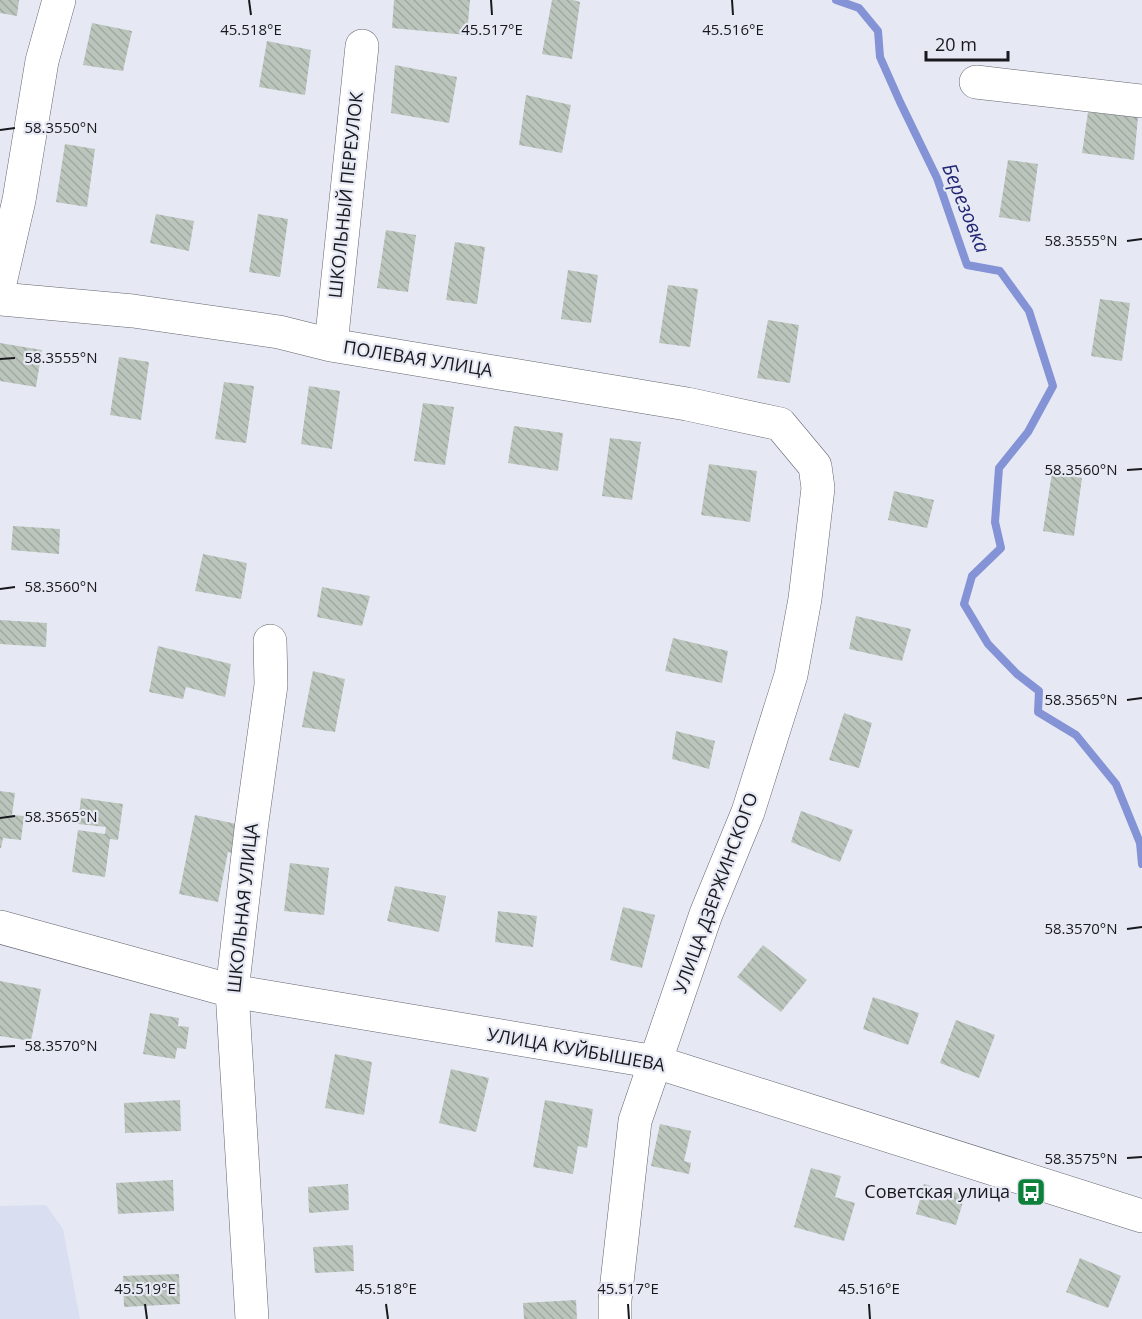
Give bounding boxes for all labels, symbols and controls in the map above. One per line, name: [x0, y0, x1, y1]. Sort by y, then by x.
text: 45.518°E: [220, 19, 282, 39]
text: 45.517°E: [461, 19, 523, 39]
text: 45.516°E: [702, 19, 764, 39]
scale bar: [926, 24, 1008, 62]
text: 20 m: [935, 32, 977, 56]
street label: ШКОЛЬНЫЙ ПЕРЕУЛОК: [322, 91, 368, 299]
text: 58.3550°N: [24, 117, 98, 137]
water label: Березовка: [936, 159, 997, 257]
text: 58.3555°N: [1044, 230, 1118, 250]
street label: ПОЛЕВАЯ УЛИЦА: [342, 334, 495, 382]
text: 58.3555°N: [24, 347, 98, 367]
text: 58.3560°N: [1044, 459, 1118, 479]
text: 58.3560°N: [24, 576, 98, 596]
text: 58.3565°N: [1044, 689, 1118, 709]
street label: УЛИЦА ДЗЕРЖИНСКОГО: [667, 789, 763, 996]
text: 58.3565°N: [24, 806, 98, 826]
street label: ШКОЛЬНАЯ УЛИЦА: [221, 821, 263, 994]
text: 58.3570°N: [1044, 918, 1118, 938]
street label: УЛИЦА КУЙБЫШЕВА: [485, 1022, 668, 1077]
text: 58.3570°N: [24, 1035, 98, 1055]
text: 58.3575°N: [1044, 1148, 1118, 1168]
bus stop icon: Советская улица: [1015, 1176, 1047, 1208]
place label: Советская улица: [864, 1179, 1010, 1203]
text: 45.519°E: [114, 1278, 176, 1298]
text: 45.518°E: [355, 1278, 417, 1298]
text: 45.517°E: [597, 1278, 659, 1298]
text: 45.516°E: [838, 1278, 900, 1298]

